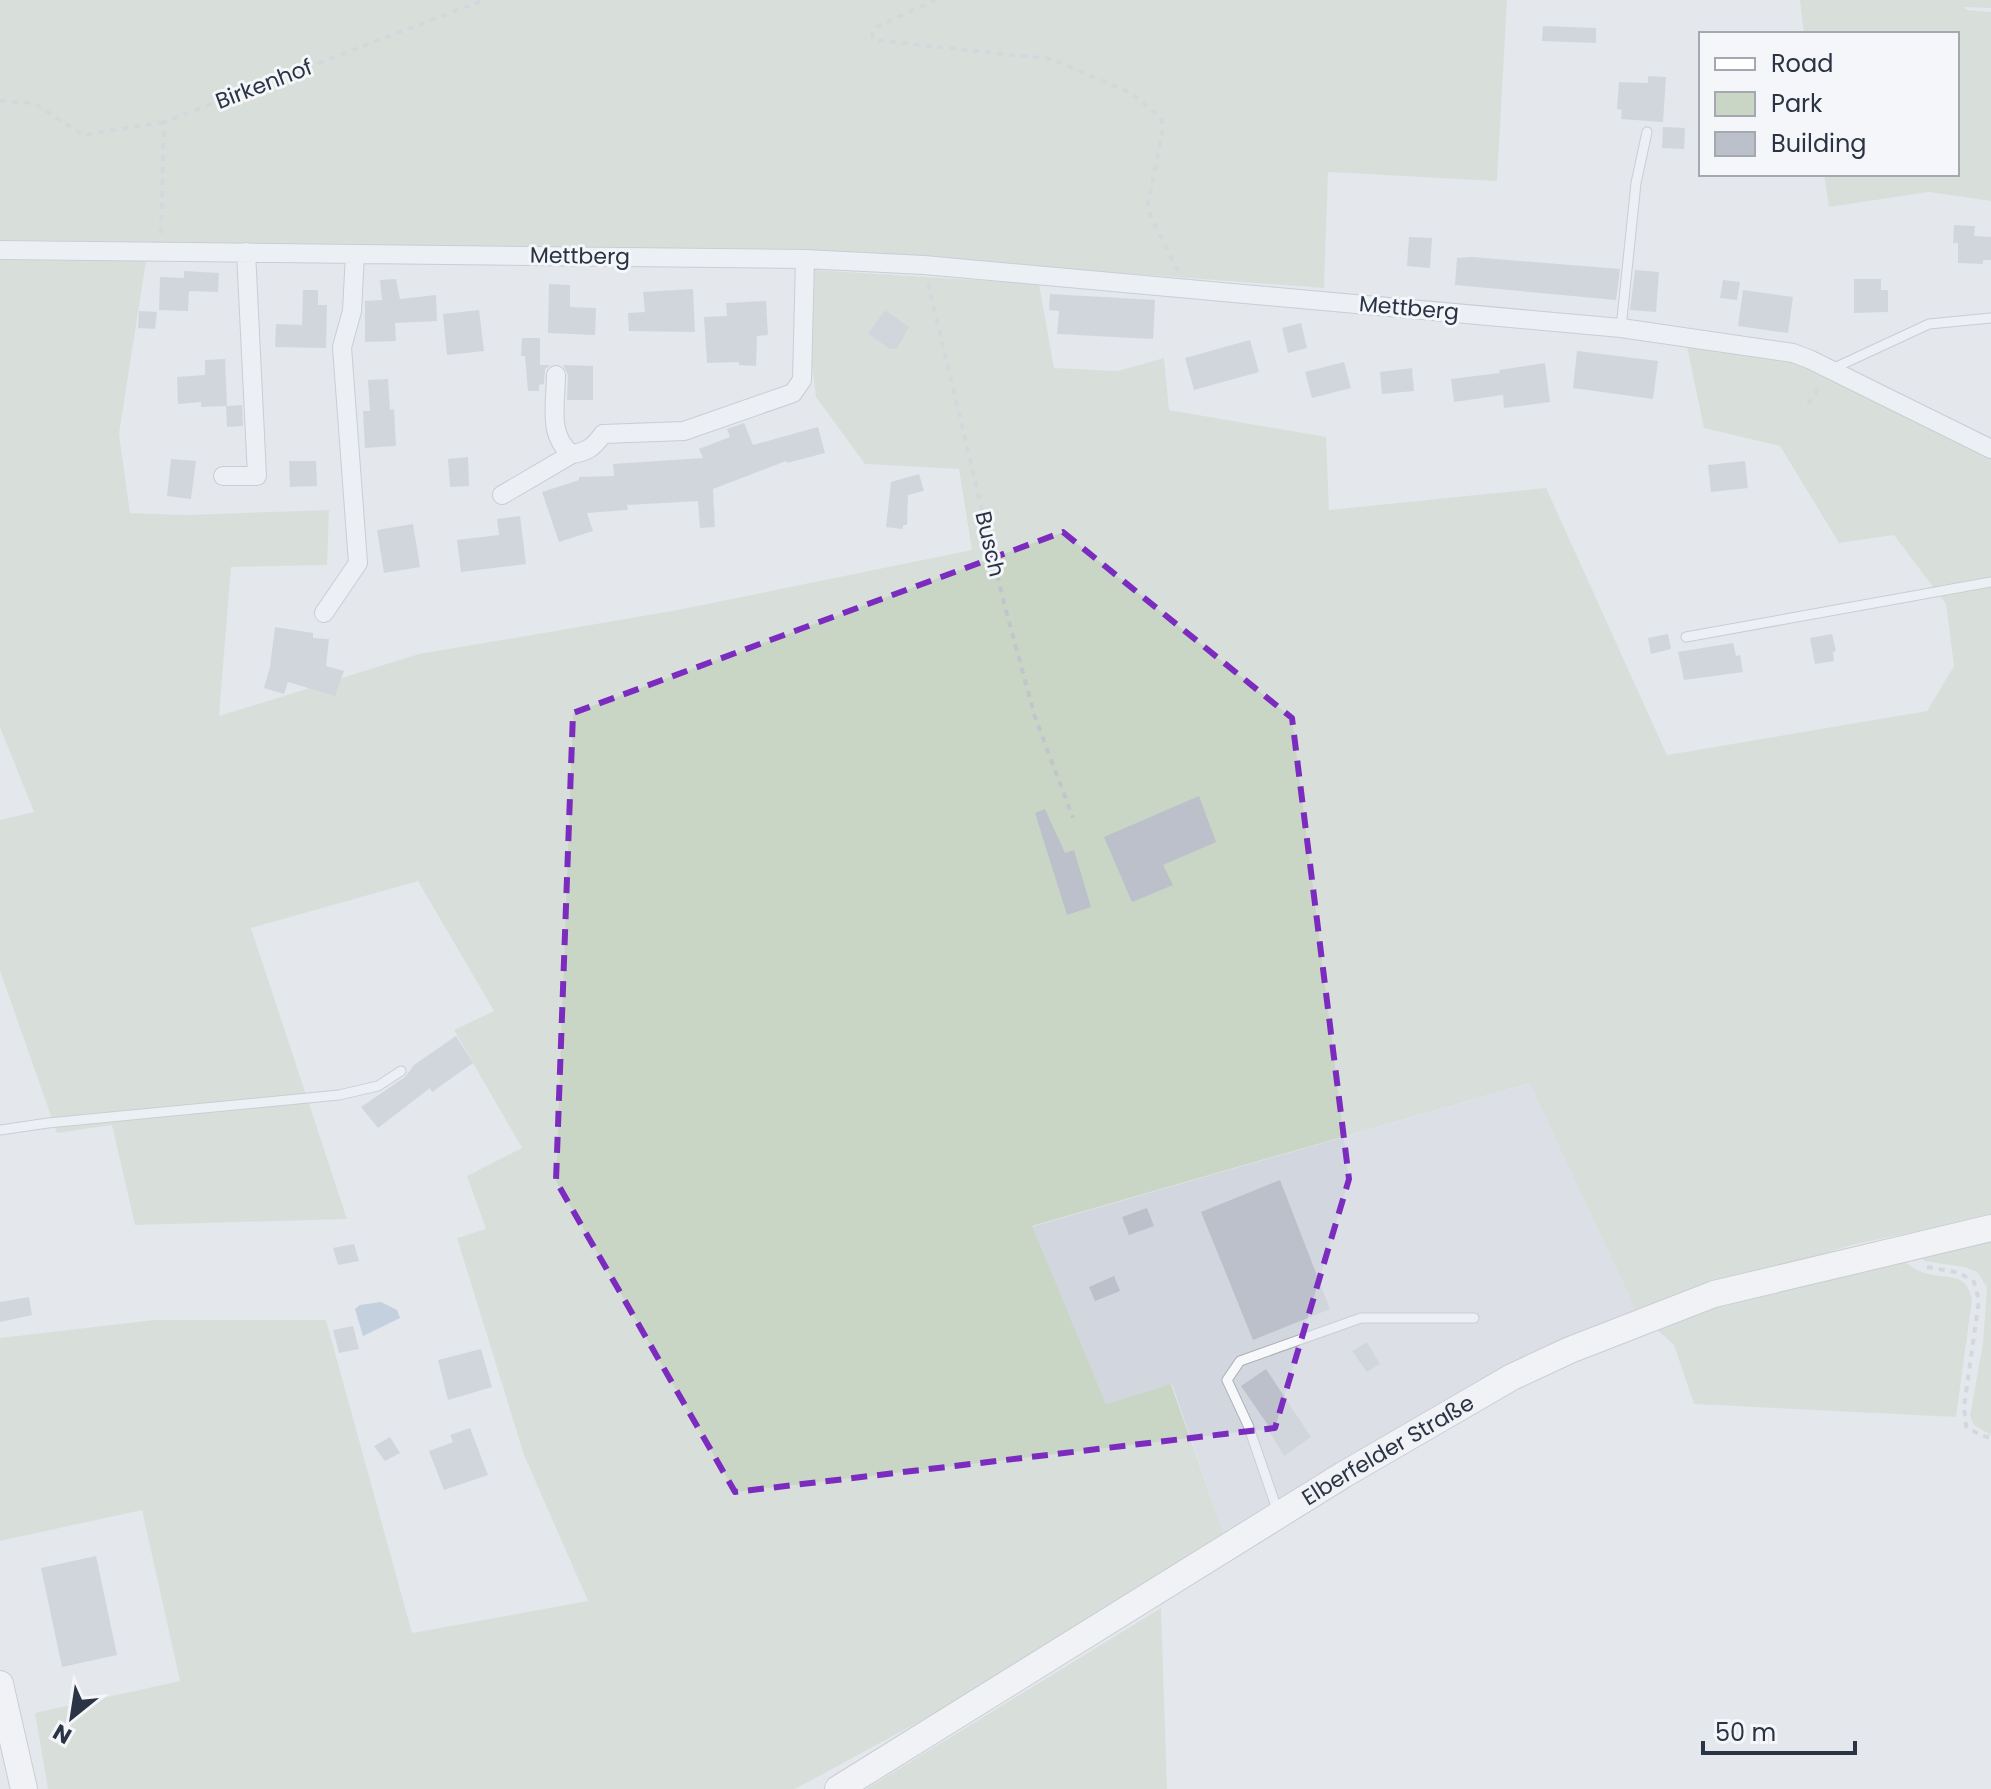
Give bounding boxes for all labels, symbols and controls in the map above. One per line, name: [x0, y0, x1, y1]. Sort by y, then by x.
legend: [1699, 32, 1959, 176]
text: Road: [1771, 47, 1833, 80]
street label: Birkenhof: [211, 51, 317, 117]
text: Park: [1771, 87, 1823, 120]
text: Building: [1771, 127, 1867, 160]
street label: Mettberg: [530, 240, 630, 272]
street label: Mettberg: [1358, 288, 1460, 328]
street label: Busch: [967, 508, 1013, 580]
street label: Elberfelder Straße: [1296, 1387, 1480, 1513]
north arrow: [32, 1677, 112, 1757]
scale bar: [1703, 1705, 1855, 1755]
text: N: [47, 1716, 77, 1751]
text: 50 m: [1715, 1716, 1776, 1749]

